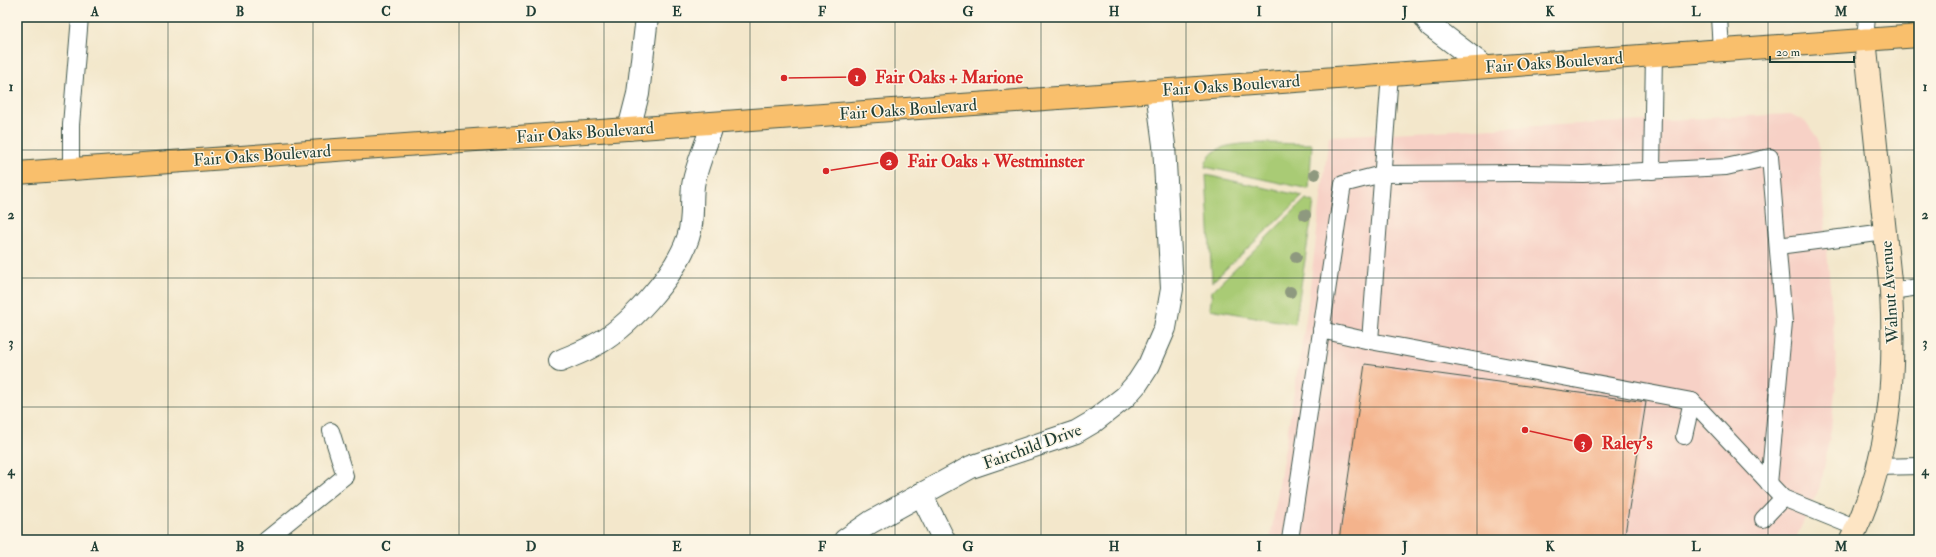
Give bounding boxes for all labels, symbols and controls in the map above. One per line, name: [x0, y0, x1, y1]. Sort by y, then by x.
text: A: [90, 4, 100, 20]
text: B: [236, 4, 244, 20]
text: C: [381, 4, 391, 20]
text: D: [526, 4, 537, 20]
text: E: [672, 4, 682, 20]
text: F: [818, 4, 827, 20]
text: G: [963, 4, 974, 20]
text: H: [1109, 4, 1120, 20]
text: I: [1256, 4, 1262, 20]
text: J: [1401, 4, 1408, 21]
text: K: [1545, 4, 1555, 20]
text: L: [1691, 4, 1701, 20]
text: M: [1834, 4, 1848, 20]
scale bar: [1770, 38, 1854, 64]
text: 20 m: [1776, 45, 1801, 60]
street label: Fair Oaks Boulevard: [1484, 47, 1624, 78]
callout: Fair Oaks + Marione: [847, 62, 1032, 92]
text: Fair Oaks + Marione: [875, 66, 1024, 89]
text: 1: [855, 70, 859, 85]
street label: Fair Oaks Boulevard: [1161, 70, 1301, 101]
text: 1: [9, 79, 14, 95]
text: 1: [1923, 79, 1928, 95]
street label: Fair Oaks Boulevard: [838, 94, 978, 125]
street label: Fair Oaks Boulevard: [515, 117, 655, 148]
street label: Fair Oaks Boulevard: [192, 140, 332, 171]
callout: Fair Oaks + Westminster: [879, 146, 1092, 176]
text: Fair Oaks + Westminster: [907, 150, 1085, 173]
text: 2: [886, 154, 892, 169]
text: 2: [8, 207, 15, 223]
text: 2: [1922, 207, 1929, 223]
street label: Walnut Avenue: [1875, 240, 1904, 345]
text: 3: [9, 335, 14, 351]
text: 3: [1923, 335, 1928, 351]
street label: Fairchild Drive: [980, 419, 1084, 474]
callout: Raley's: [1573, 428, 1661, 458]
text: Raley's: [1601, 432, 1653, 455]
text: 3: [1581, 436, 1586, 451]
text: 4: [6, 463, 15, 479]
text: 4: [1920, 463, 1929, 479]
text: A: [90, 539, 100, 555]
text: B: [236, 539, 244, 555]
text: C: [381, 539, 391, 555]
text: D: [526, 539, 537, 555]
text: E: [672, 539, 682, 555]
text: F: [818, 539, 827, 555]
text: G: [963, 539, 974, 555]
text: H: [1109, 539, 1120, 555]
text: I: [1256, 539, 1262, 555]
text: J: [1401, 539, 1408, 556]
text: K: [1545, 539, 1555, 555]
text: L: [1691, 539, 1701, 555]
text: M: [1834, 539, 1848, 555]

